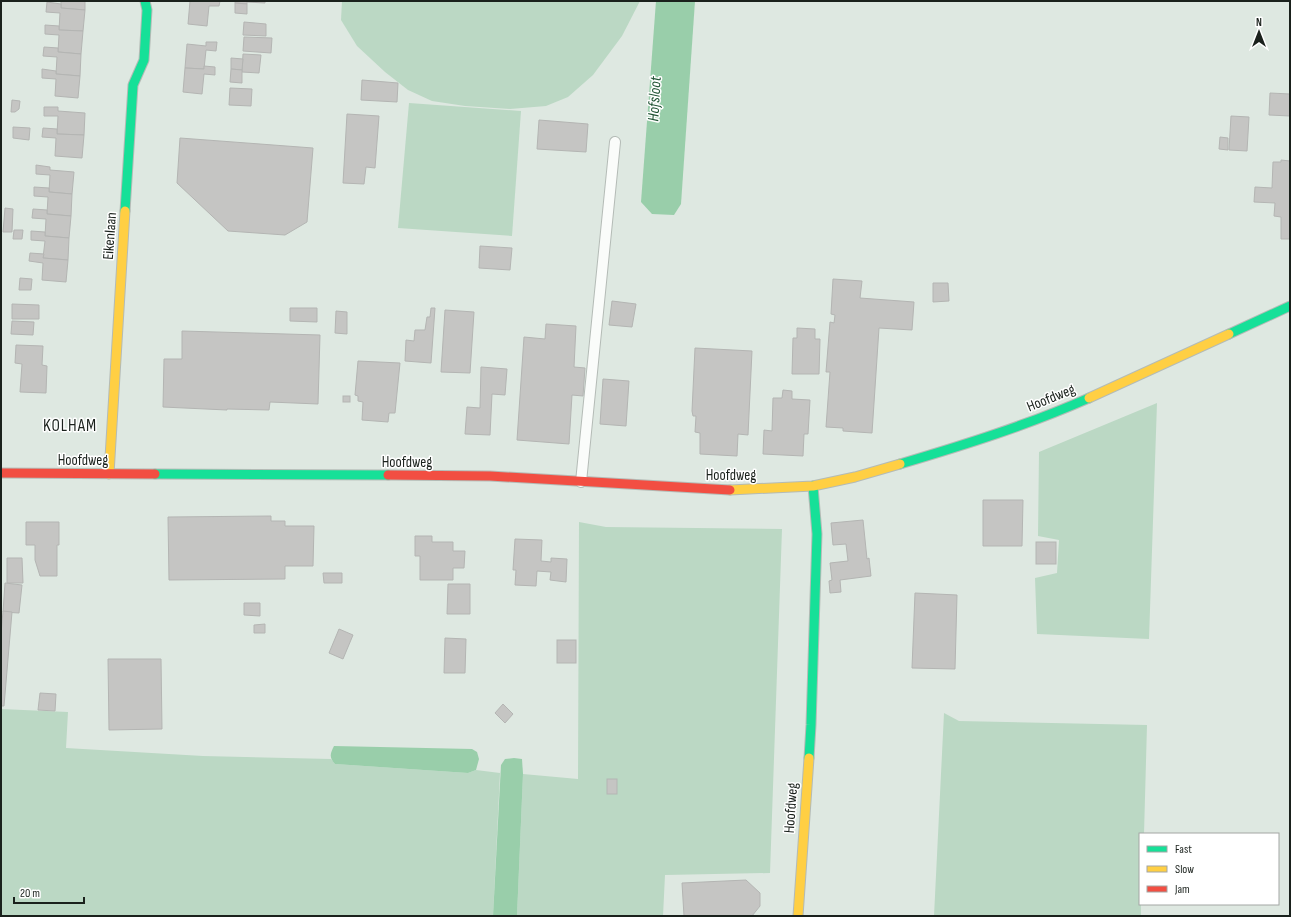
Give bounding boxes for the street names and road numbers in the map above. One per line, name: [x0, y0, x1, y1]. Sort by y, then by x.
street label: Eikenlaan: [99, 212, 121, 260]
street label: Hoofdweg: [1024, 380, 1078, 416]
street label: Hoofdweg: [58, 451, 108, 470]
street label: Hoofdweg: [382, 453, 432, 472]
street label: Hoofdweg: [706, 466, 756, 485]
street label: Hoofdweg: [780, 782, 802, 834]

